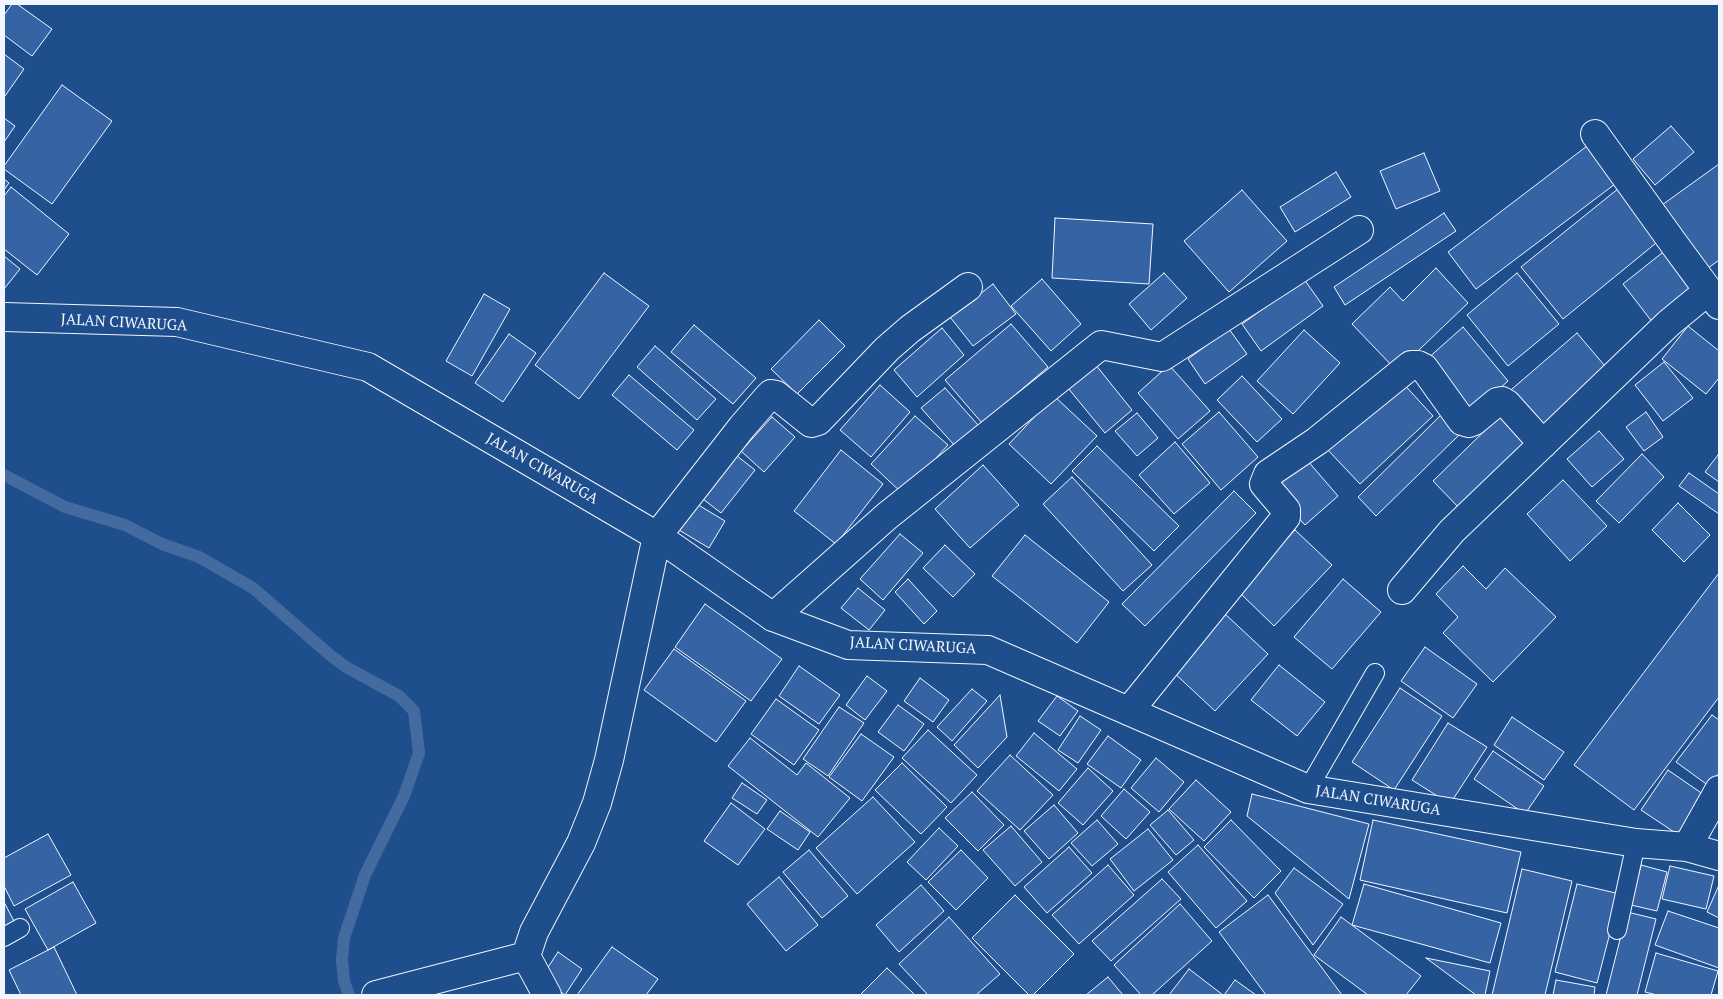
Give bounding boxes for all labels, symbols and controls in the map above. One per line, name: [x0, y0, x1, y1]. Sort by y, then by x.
street label: JALAN CIWARUGA: [60, 311, 188, 335]
street label: JALAN CIWARUGA: [483, 430, 601, 508]
street label: JALAN CIWARUGA: [849, 634, 977, 658]
street label: JALAN CIWARUGA: [1314, 782, 1442, 820]

